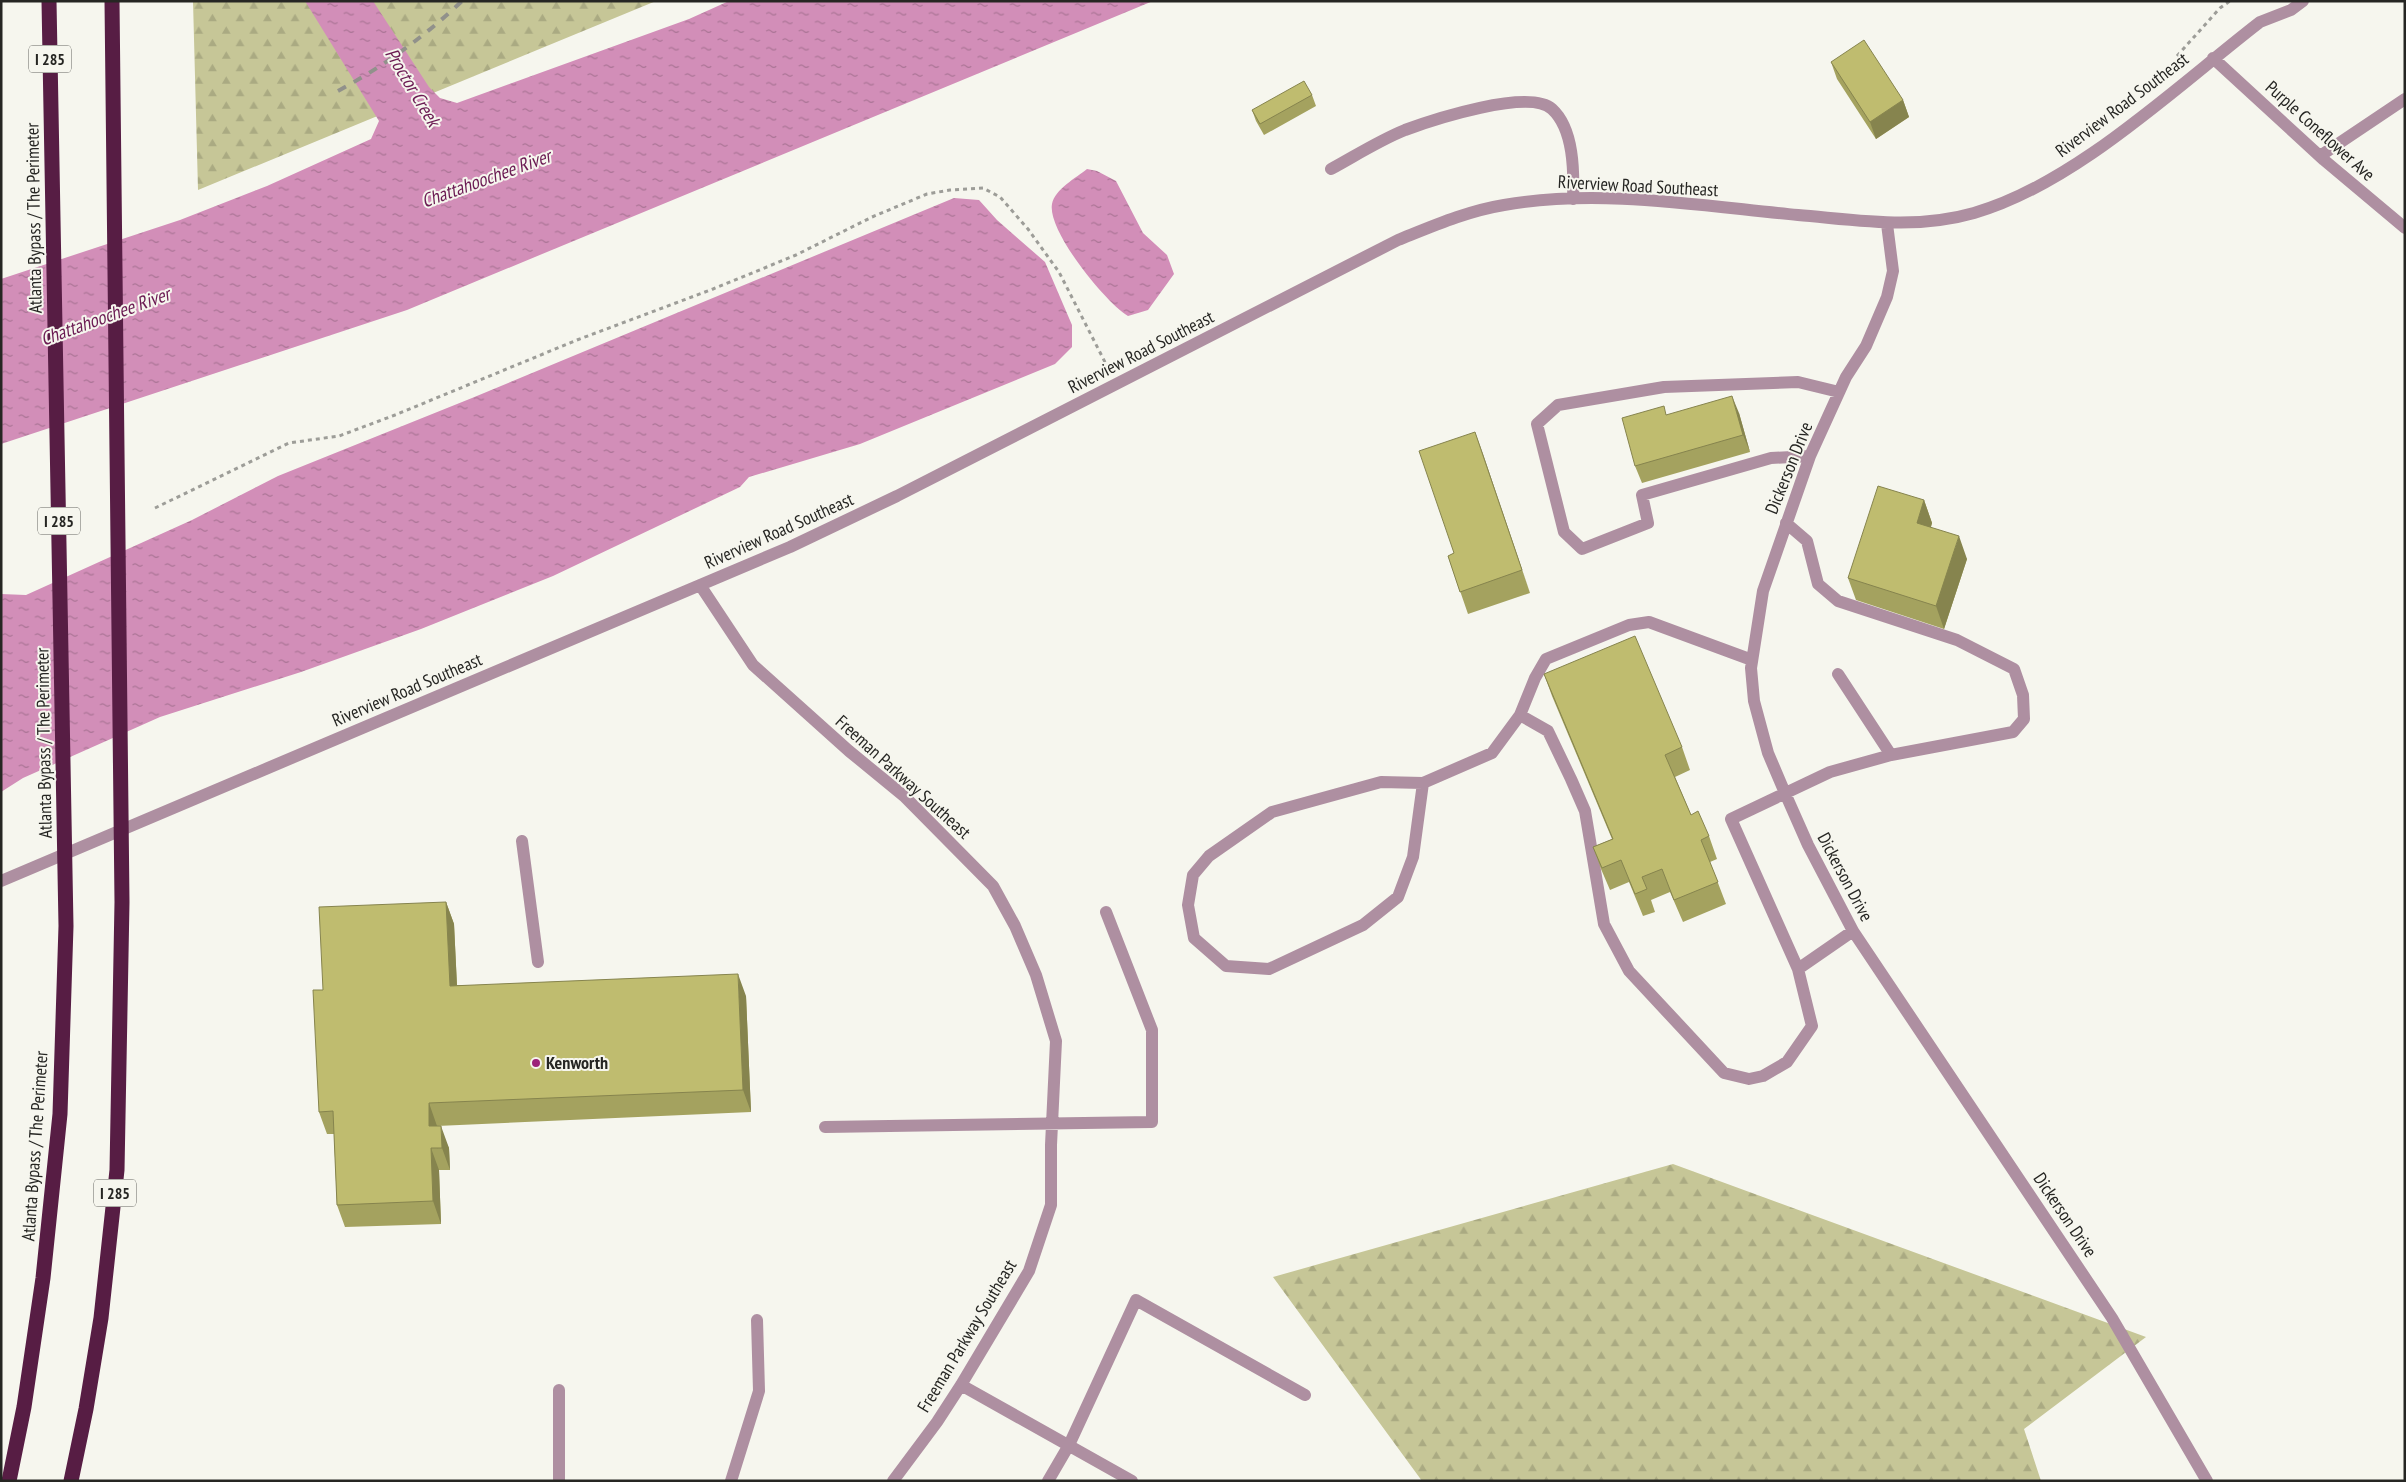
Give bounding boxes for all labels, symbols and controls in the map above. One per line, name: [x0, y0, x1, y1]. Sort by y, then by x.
water label: Proctor Creek: [380, 43, 447, 133]
road number: I 285: [29, 46, 71, 72]
street label: Riverview Road Southeast: [2051, 47, 2193, 162]
street label: Purple Coneflower Ave: [2261, 76, 2380, 186]
street label: Atlanta Bypass / The Perimeter: [20, 122, 47, 314]
water label: Chattahoochee River: [418, 143, 557, 213]
street label: Riverview Road Southeast: [1557, 170, 1719, 201]
water label: Chattahoochee River: [37, 281, 176, 351]
street label: Riverview Road Southeast: [1064, 305, 1218, 398]
street label: Dickerson Drive: [1760, 418, 1817, 517]
street label: Riverview Road Southeast: [701, 487, 857, 574]
road number: I 285: [38, 508, 80, 534]
street label: Atlanta Bypass / The Perimeter: [30, 647, 57, 839]
street label: Riverview Road Southeast: [328, 648, 485, 731]
street label: Freeman Parkway Southeast: [831, 710, 976, 843]
street label: Dickerson Drive: [1812, 828, 1878, 925]
street label: Atlanta Bypass / The Perimeter: [16, 1050, 53, 1242]
place label: Kenworth: [546, 1051, 608, 1074]
marker: Kenworth: [530, 1057, 542, 1069]
street label: Dickerson Drive: [2029, 1168, 2102, 1261]
road number: I 285: [94, 1180, 136, 1206]
street label: Freeman Parkway Southeast: [912, 1255, 1021, 1416]

